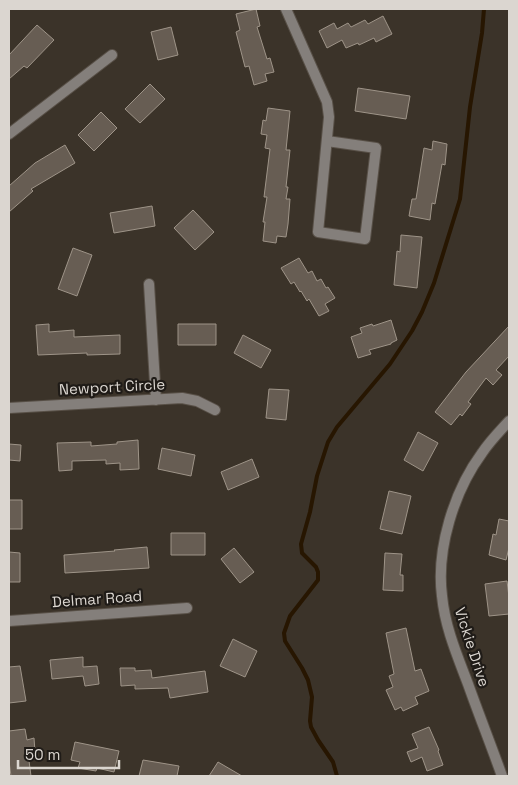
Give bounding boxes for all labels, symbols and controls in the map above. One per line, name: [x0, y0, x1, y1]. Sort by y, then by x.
street label: Newport Circle: [58, 374, 166, 399]
street label: Delmar Road: [51, 586, 143, 611]
street label: Vickie Drive: [451, 605, 494, 689]
scale bar: [18, 738, 119, 770]
text: 50 m: [25, 745, 60, 764]

